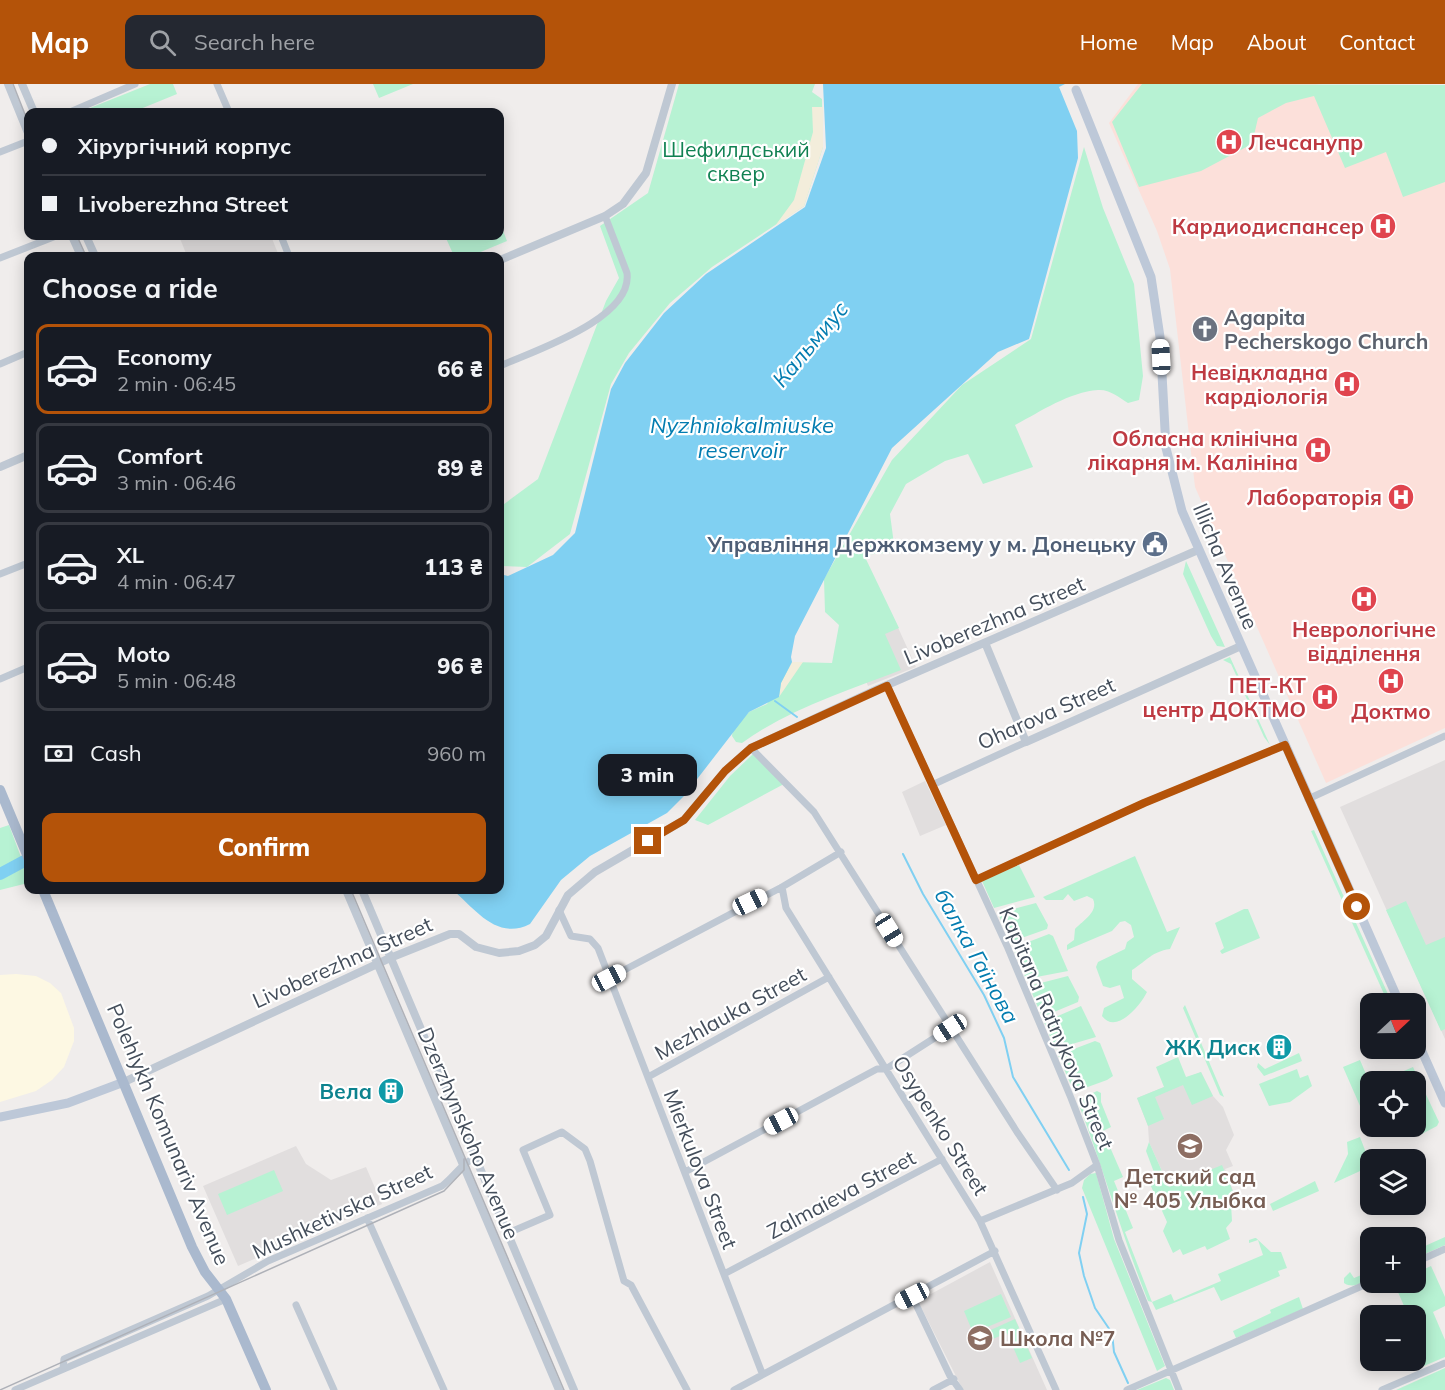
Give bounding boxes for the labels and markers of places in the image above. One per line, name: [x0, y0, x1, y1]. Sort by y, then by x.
hospital icon: Лечсанупр: [1214, 127, 1244, 157]
place label: Лечсанупр: [1248, 129, 1363, 155]
hospital icon: Кардиодиспансер: [1368, 211, 1398, 241]
place label: Кардиодиспансер: [1172, 213, 1364, 239]
place label: Agapita Pecherskogo Church: [1224, 304, 1428, 354]
church icon: Agapita Pecherskogo Church: [1190, 314, 1220, 344]
place label: Невідкладна кардіологія: [1191, 359, 1328, 409]
hospital icon: Невідкладна кардіологія: [1332, 369, 1362, 399]
place label: Обласна клінічна лікарня ім. Калініна: [1087, 425, 1298, 475]
hospital icon: Обласна клінічна лікарня ім. Калініна: [1303, 435, 1333, 465]
hospital icon: Лабораторія: [1386, 482, 1416, 512]
place label: Лабораторія: [1247, 484, 1382, 510]
public building icon: Управління Держкомзему у м. Донецьку: [1140, 529, 1170, 559]
place label: Управління Держкомзему у м. Донецьку: [707, 531, 1136, 557]
hospital icon: Неврологічне відділення: [1349, 584, 1379, 614]
place label: Неврологічне відділення: [1292, 616, 1436, 666]
hospital icon: Доктмо: [1376, 666, 1406, 696]
place label: ПЕТ-КТ центр ДОКТМО: [1143, 672, 1306, 722]
hospital icon: ПЕТ-КТ центр ДОКТМО: [1310, 682, 1340, 712]
place label: Доктмо: [1351, 698, 1431, 724]
building icon: ЖК Диск: [1264, 1032, 1294, 1062]
place label: ЖК Диск: [1165, 1034, 1261, 1060]
building icon: Вела: [376, 1076, 406, 1106]
place label: Вела: [320, 1078, 372, 1104]
school or university icon: Детский сад № 405 Улыбка: [1175, 1131, 1205, 1161]
place label: Детский сад № 405 Улыбка: [1114, 1163, 1266, 1213]
school or university icon: Школа №7: [965, 1323, 995, 1353]
place label: Школа №7: [1000, 1325, 1115, 1351]

